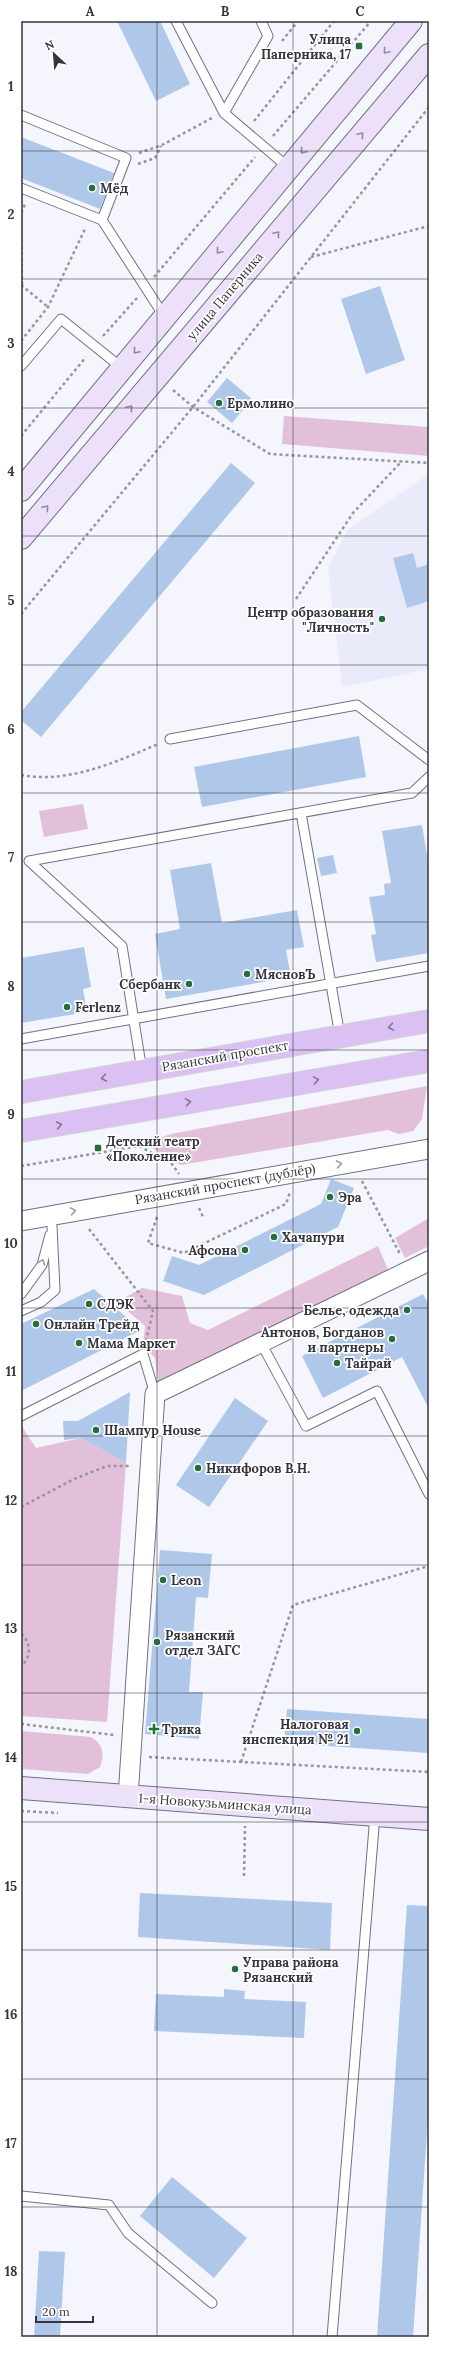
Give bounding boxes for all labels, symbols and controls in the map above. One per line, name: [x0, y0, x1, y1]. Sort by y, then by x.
text: A: [86, 3, 95, 20]
text: B: [221, 3, 230, 20]
text: C: [356, 3, 365, 20]
place label: Улица Паперника, 17: [261, 31, 351, 63]
north arrow: [34, 34, 74, 74]
text: N: [43, 37, 57, 53]
marker: Улица Паперника, 17: [354, 41, 364, 51]
one-way arrow: [383, 46, 390, 54]
text: 1: [8, 78, 14, 95]
one-way arrow: [356, 132, 363, 140]
one-way arrow: [300, 146, 307, 153]
place label: Мёд: [100, 180, 129, 197]
marker: Мёд: [87, 183, 97, 193]
text: 2: [8, 206, 15, 223]
one-way arrow: [272, 232, 279, 239]
one-way arrow: [217, 246, 224, 253]
street label: улица Паперника: [183, 248, 267, 344]
text: 3: [7, 335, 15, 352]
one-way arrow: [134, 346, 141, 353]
place label: Ермолино: [227, 395, 294, 412]
marker: Ермолино: [214, 398, 224, 408]
one-way arrow: [125, 406, 132, 413]
text: 4: [7, 463, 15, 480]
one-way arrow: [42, 505, 49, 513]
text: 5: [7, 592, 15, 609]
place label: Центр образования "Личность": [247, 604, 374, 636]
marker: Центр образования "Личность": [377, 614, 387, 624]
text: 6: [7, 721, 15, 738]
text: 7: [8, 849, 14, 866]
place label: МясновЪ: [255, 966, 316, 983]
marker: МясновЪ: [242, 969, 252, 979]
place label: Сбербанк: [119, 976, 181, 993]
text: 8: [7, 978, 15, 995]
marker: Сбербанк: [184, 979, 194, 989]
place label: Ferlenz: [75, 999, 121, 1016]
marker: Ferlenz: [62, 1002, 72, 1012]
one-way arrow: [387, 1023, 394, 1031]
street label: Рязанский проспект: [160, 1036, 290, 1075]
one-way arrow: [101, 1073, 107, 1081]
one-way arrow: [313, 1076, 319, 1085]
one-way arrow: [184, 1099, 191, 1107]
text: 9: [7, 1106, 15, 1123]
one-way arrow: [56, 1121, 63, 1129]
place label: Детский театр «Поколение»: [106, 1133, 200, 1165]
marker: Детский театр «Поколение»: [93, 1143, 103, 1153]
street label: Рязанский проспект (дублёр): [133, 1160, 317, 1208]
one-way arrow: [336, 1160, 342, 1169]
place label: Эра: [338, 1189, 362, 1206]
marker: Эра: [325, 1192, 335, 1202]
one-way arrow: [70, 1208, 76, 1216]
place label: Хачапури: [282, 1229, 345, 1246]
marker: Хачапури: [269, 1232, 279, 1242]
text: 10: [4, 1235, 18, 1252]
place label: Афсона: [189, 1242, 237, 1259]
marker: Афсона: [240, 1245, 250, 1255]
one-way arrow: [38, 1258, 46, 1265]
place label: СДЭК: [97, 1296, 134, 1313]
marker: СДЭК: [84, 1299, 94, 1309]
place label: Белье, одежда: [304, 1302, 399, 1319]
marker: Белье, одежда: [402, 1305, 412, 1315]
place label: Онлайн Трейд: [44, 1316, 140, 1333]
marker: Онлайн Трейд: [31, 1319, 41, 1329]
place label: Антонов, Богданов и партнеры: [261, 1324, 384, 1356]
marker: Антонов, Богданов и партнеры: [387, 1334, 397, 1344]
place label: Мама Маркет: [87, 1335, 176, 1352]
marker: Мама Маркет: [74, 1338, 84, 1348]
place label: Тайрай: [345, 1355, 392, 1372]
marker: Тайрай: [332, 1358, 342, 1368]
text: 11: [6, 1363, 16, 1380]
place label: Шампур House: [104, 1422, 201, 1439]
marker: Шампур House: [91, 1425, 101, 1435]
place label: Никифоров В.Н.: [206, 1460, 310, 1477]
marker: Никифоров В.Н.: [193, 1463, 203, 1473]
text: 12: [5, 1492, 17, 1509]
place label: Leon: [171, 1572, 202, 1589]
marker: Leon: [158, 1575, 168, 1585]
text: 13: [5, 1620, 17, 1637]
place label: Рязанский отдел ЗАГС: [165, 1627, 241, 1659]
marker: Рязанский отдел ЗАГС: [152, 1637, 162, 1647]
place label: Налоговая инспекция № 21: [242, 1716, 349, 1748]
place label: Трика: [162, 1721, 201, 1738]
marker: Трика: [149, 1724, 159, 1734]
marker: Налоговая инспекция № 21: [352, 1726, 362, 1736]
text: 14: [5, 1749, 17, 1766]
street label: 1-я Новокузьминская улица: [138, 1789, 313, 1819]
text: 15: [5, 1878, 17, 1895]
place label: Управа района Рязанский: [243, 1954, 339, 1986]
marker: Управа района Рязанский: [230, 1964, 240, 1974]
text: 16: [5, 2006, 17, 2023]
text: 17: [5, 2135, 17, 2152]
text: 18: [5, 2263, 17, 2280]
scale bar: [36, 2298, 93, 2324]
text: 20 m: [42, 2304, 70, 2319]

